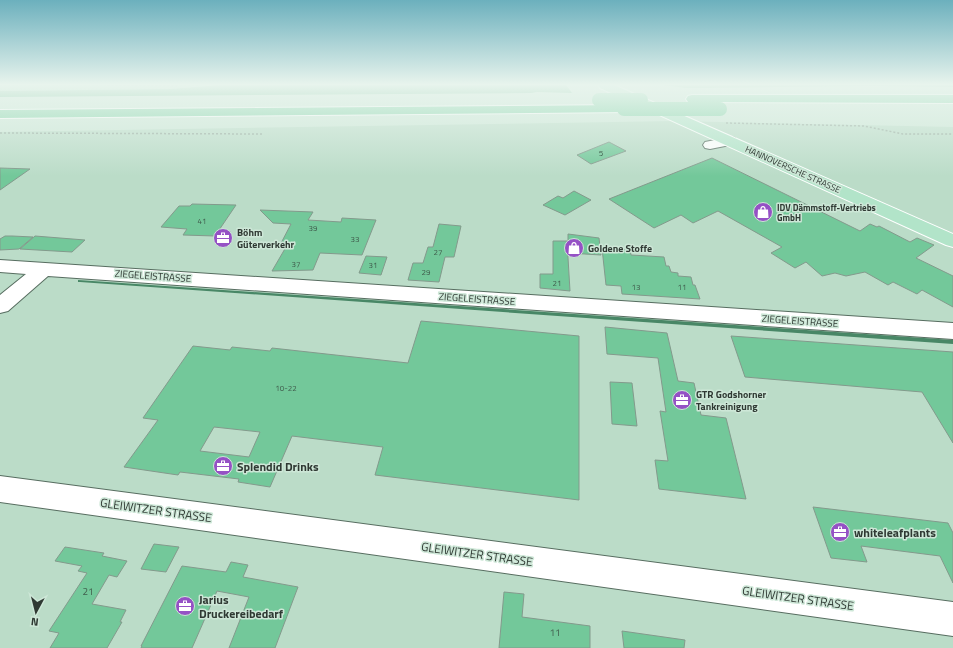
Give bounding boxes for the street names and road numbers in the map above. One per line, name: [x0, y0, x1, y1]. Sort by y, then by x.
street label: HANNOVERSCHE STRASSE: [743, 142, 843, 196]
street label: ZIEGELEISTRASSE: [114, 266, 192, 286]
street label: ZIEGELEISTRASSE: [438, 289, 516, 309]
street label: ZIEGELEISTRASSE: [761, 311, 839, 331]
street label: GLEIWITZER STRASSE: [99, 493, 213, 527]
street label: GLEIWITZER STRASSE: [420, 537, 534, 571]
street label: GLEIWITZER STRASSE: [741, 581, 855, 615]

